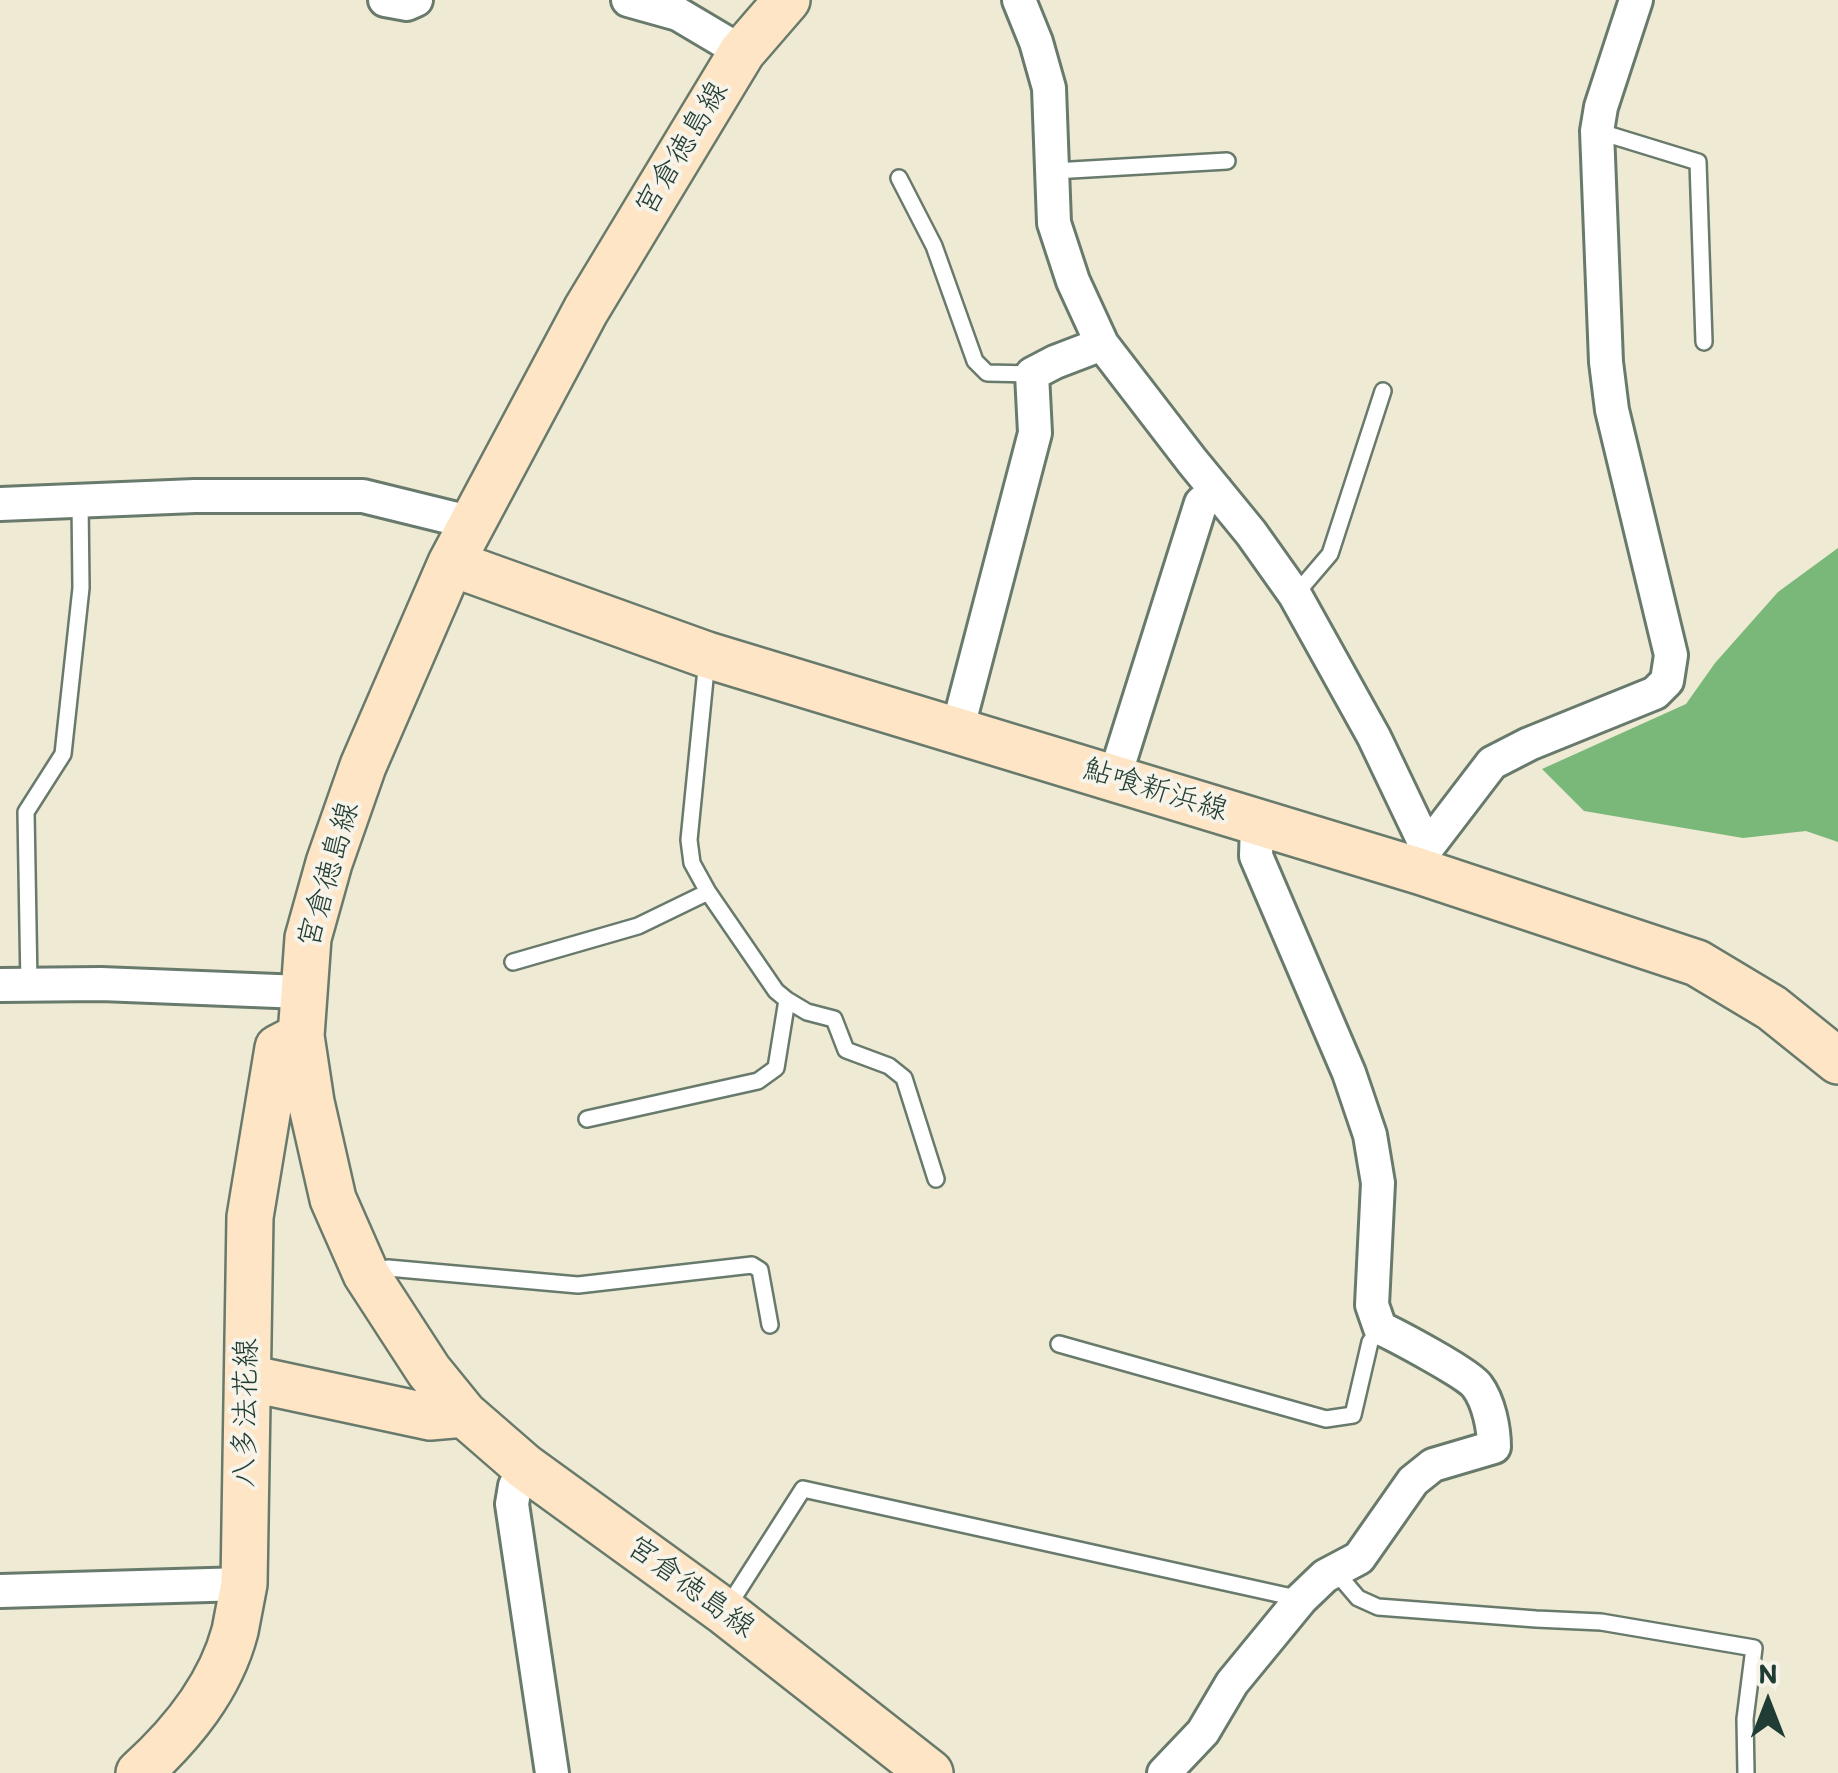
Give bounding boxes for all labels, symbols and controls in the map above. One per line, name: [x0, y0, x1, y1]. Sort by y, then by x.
street label: 宮倉徳島線: [629, 75, 737, 223]
street label: 鮎喰新浜線: [1078, 752, 1232, 830]
street label: 宮倉徳島線: [292, 798, 368, 952]
street label: 八多法花線: [228, 1338, 266, 1488]
street label: 宮倉徳島線: [619, 1529, 761, 1647]
north arrow: [1718, 1653, 1818, 1753]
text: N: [1759, 1656, 1777, 1690]

